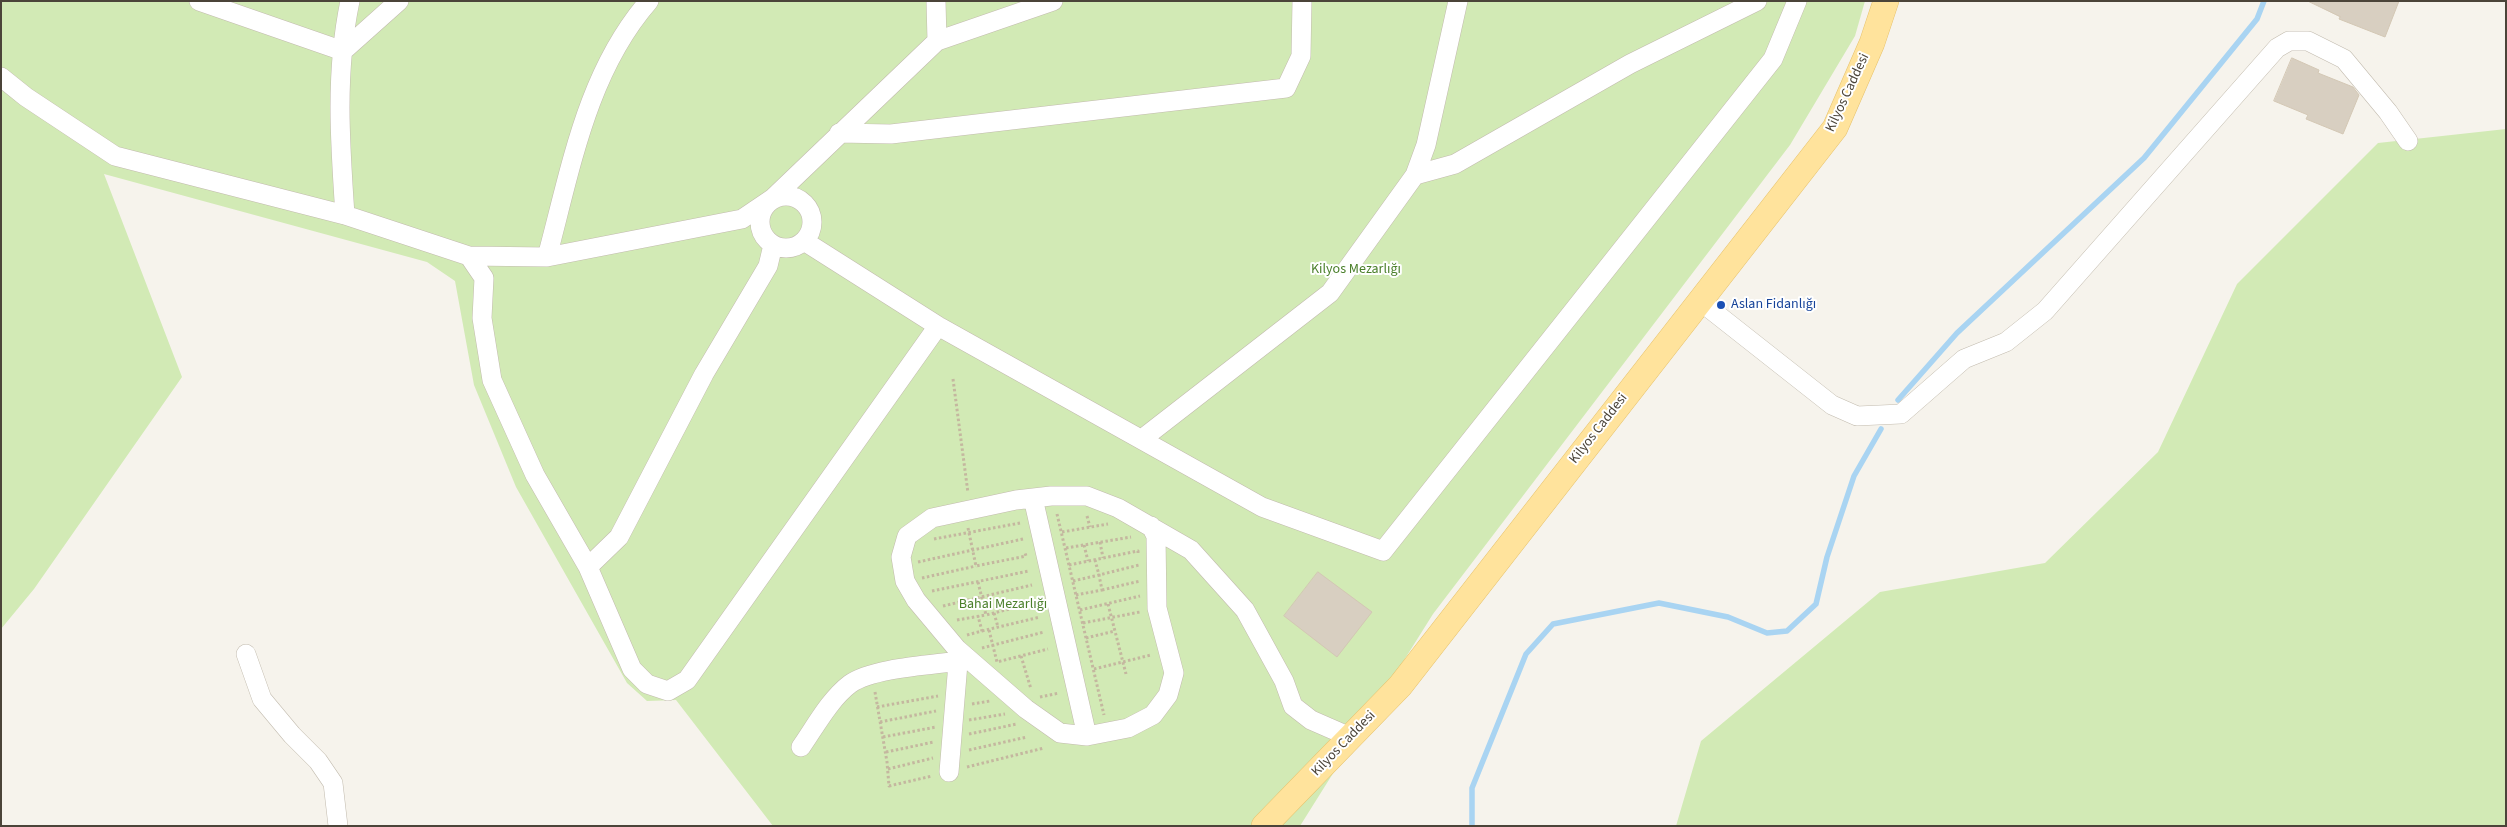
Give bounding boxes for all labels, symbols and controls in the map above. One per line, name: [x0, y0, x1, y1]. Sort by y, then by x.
street label: Kilyos Caddesi: [1822, 51, 1874, 135]
park label: Kilyos Mezarlığı: [1311, 262, 1401, 278]
place label: Aslan Fidanlığı: [1731, 297, 1816, 313]
marker: Aslan Fidanlığı: [1715, 299, 1727, 311]
street label: Kilyos Caddesi: [1566, 390, 1632, 468]
park label: Bahai Mezarlığı: [959, 597, 1047, 613]
street label: Kilyos Caddesi: [1309, 708, 1379, 780]

